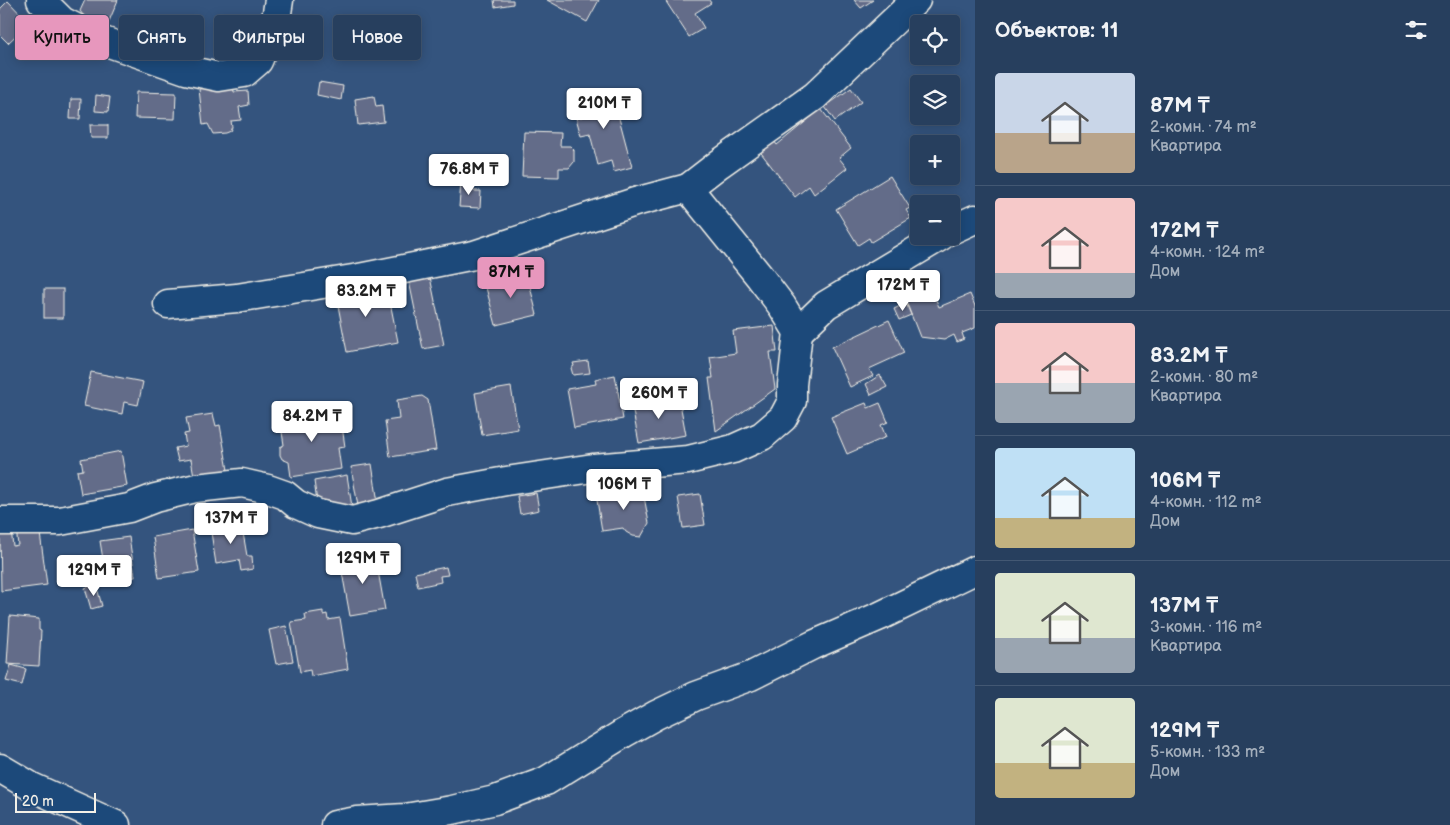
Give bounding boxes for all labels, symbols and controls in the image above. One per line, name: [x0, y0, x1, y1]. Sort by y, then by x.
chip: Купить: [15, 15, 109, 60]
chip: Снять: [119, 15, 204, 60]
chip: Фильтры: [214, 15, 323, 60]
chip: Новое: [333, 15, 421, 60]
map controls: [910, 15, 960, 245]
button: locate: [910, 15, 960, 65]
icon: filters: [1402, 16, 1430, 44]
text: Объектов: 11: [995, 18, 1119, 43]
button: layers: [910, 75, 960, 125]
pin: 210M ₸: [563, 88, 645, 130]
icon: home: [1035, 93, 1095, 153]
text: 87M ₸: [1150, 93, 1209, 118]
text: 210M ₸: [578, 94, 630, 113]
text: 2-комн. · 74 m²: [1150, 118, 1257, 137]
button: +: [910, 135, 960, 185]
text: Квартира: [1150, 137, 1222, 156]
pin: 76.8M ₸: [423, 154, 515, 196]
text: 76.8M ₸: [440, 160, 498, 179]
button: −: [910, 195, 960, 245]
icon: home: [1035, 218, 1095, 278]
text: 172M ₸: [1150, 218, 1218, 243]
text: 4-комн. · 124 m²: [1150, 243, 1265, 262]
pin: 87M ₸: [476, 256, 546, 299]
text: Дом: [1150, 262, 1180, 281]
text: 87M ₸: [488, 263, 534, 282]
pin: 172M ₸: [862, 270, 944, 312]
pin: 83.2M ₸: [320, 276, 412, 318]
text: 172M ₸: [877, 276, 929, 295]
text: 83.2M ₸: [337, 282, 395, 301]
icon: home: [1035, 343, 1095, 403]
text: 83.2M ₸: [1150, 343, 1227, 368]
text: 2-комн. · 80 m²: [1150, 368, 1258, 387]
pin: 260M ₸: [618, 378, 700, 420]
text: 260M ₸: [631, 384, 687, 403]
text: Квартира: [1150, 387, 1222, 406]
pin: 84.2M ₸: [266, 400, 358, 443]
text: 84.2M ₸: [283, 407, 342, 426]
pin: 106M ₸: [583, 468, 665, 511]
icon: home: [1035, 468, 1095, 528]
text: 106M ₸: [1150, 468, 1220, 493]
text: 106M ₸: [597, 475, 651, 494]
text: 4-комн. · 112 m²: [1150, 493, 1262, 512]
pin: 137M ₸: [190, 502, 272, 545]
text: 137M ₸: [205, 509, 257, 528]
text: Дом: [1150, 512, 1180, 531]
pin: 129M ₸: [322, 542, 404, 585]
text: 129M ₸: [337, 549, 389, 568]
pin: 129M ₸: [53, 554, 135, 597]
text: 129M ₸: [68, 561, 120, 580]
icon: home: [1035, 593, 1095, 653]
text: 137M ₸: [1150, 593, 1218, 618]
text: 3-комн. · 116 m²: [1150, 618, 1262, 637]
text: Квартира: [1150, 637, 1222, 656]
icon: home: [1035, 718, 1095, 778]
text: 129M ₸: [1150, 718, 1219, 743]
text: 5-комн. · 133 m²: [1150, 743, 1265, 762]
text: Дом: [1150, 762, 1180, 781]
scale bar: [15, 790, 96, 813]
text: 20 m: [22, 793, 54, 810]

